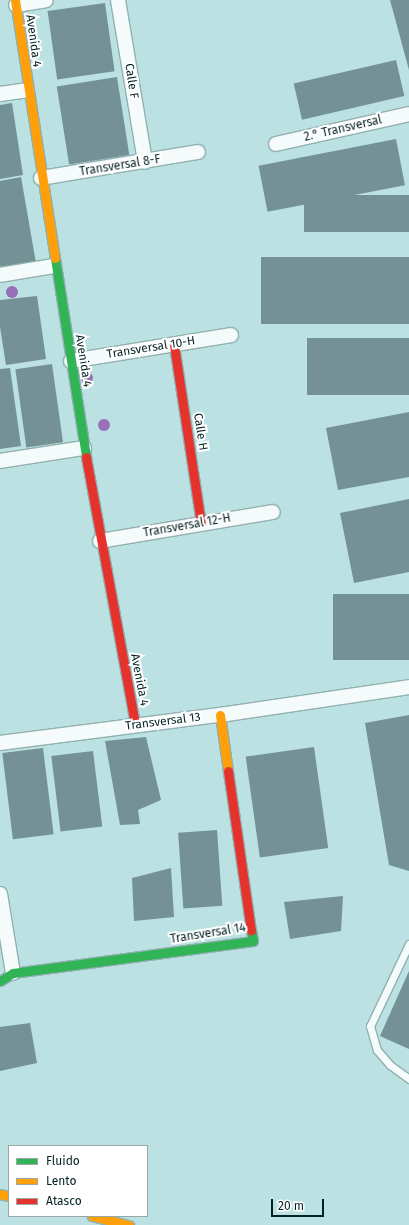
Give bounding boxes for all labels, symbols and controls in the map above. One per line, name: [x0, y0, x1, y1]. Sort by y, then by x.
street label: Avenida 4: [22, 14, 44, 68]
street label: Calle F: [121, 62, 141, 100]
street label: 2.° Transversal: [303, 113, 383, 145]
street label: Transversal 8-F: [78, 152, 162, 180]
street label: Avenida 4: [72, 334, 94, 388]
street label: Transversal 10-H: [106, 334, 196, 362]
street label: Calle H: [190, 412, 210, 452]
street label: Transversal 12-H: [142, 511, 232, 541]
street label: Avenida 4: [127, 653, 151, 707]
street label: Transversal 13: [125, 710, 201, 734]
street label: Transversal 14: [169, 921, 247, 947]
legend: [8, 1145, 148, 1217]
text: Fluido: [46, 1154, 80, 1168]
text: Lento: [46, 1174, 76, 1188]
scale bar: [273, 1191, 326, 1217]
text: Atasco: [46, 1194, 82, 1208]
text: 20 m: [278, 1199, 304, 1213]

